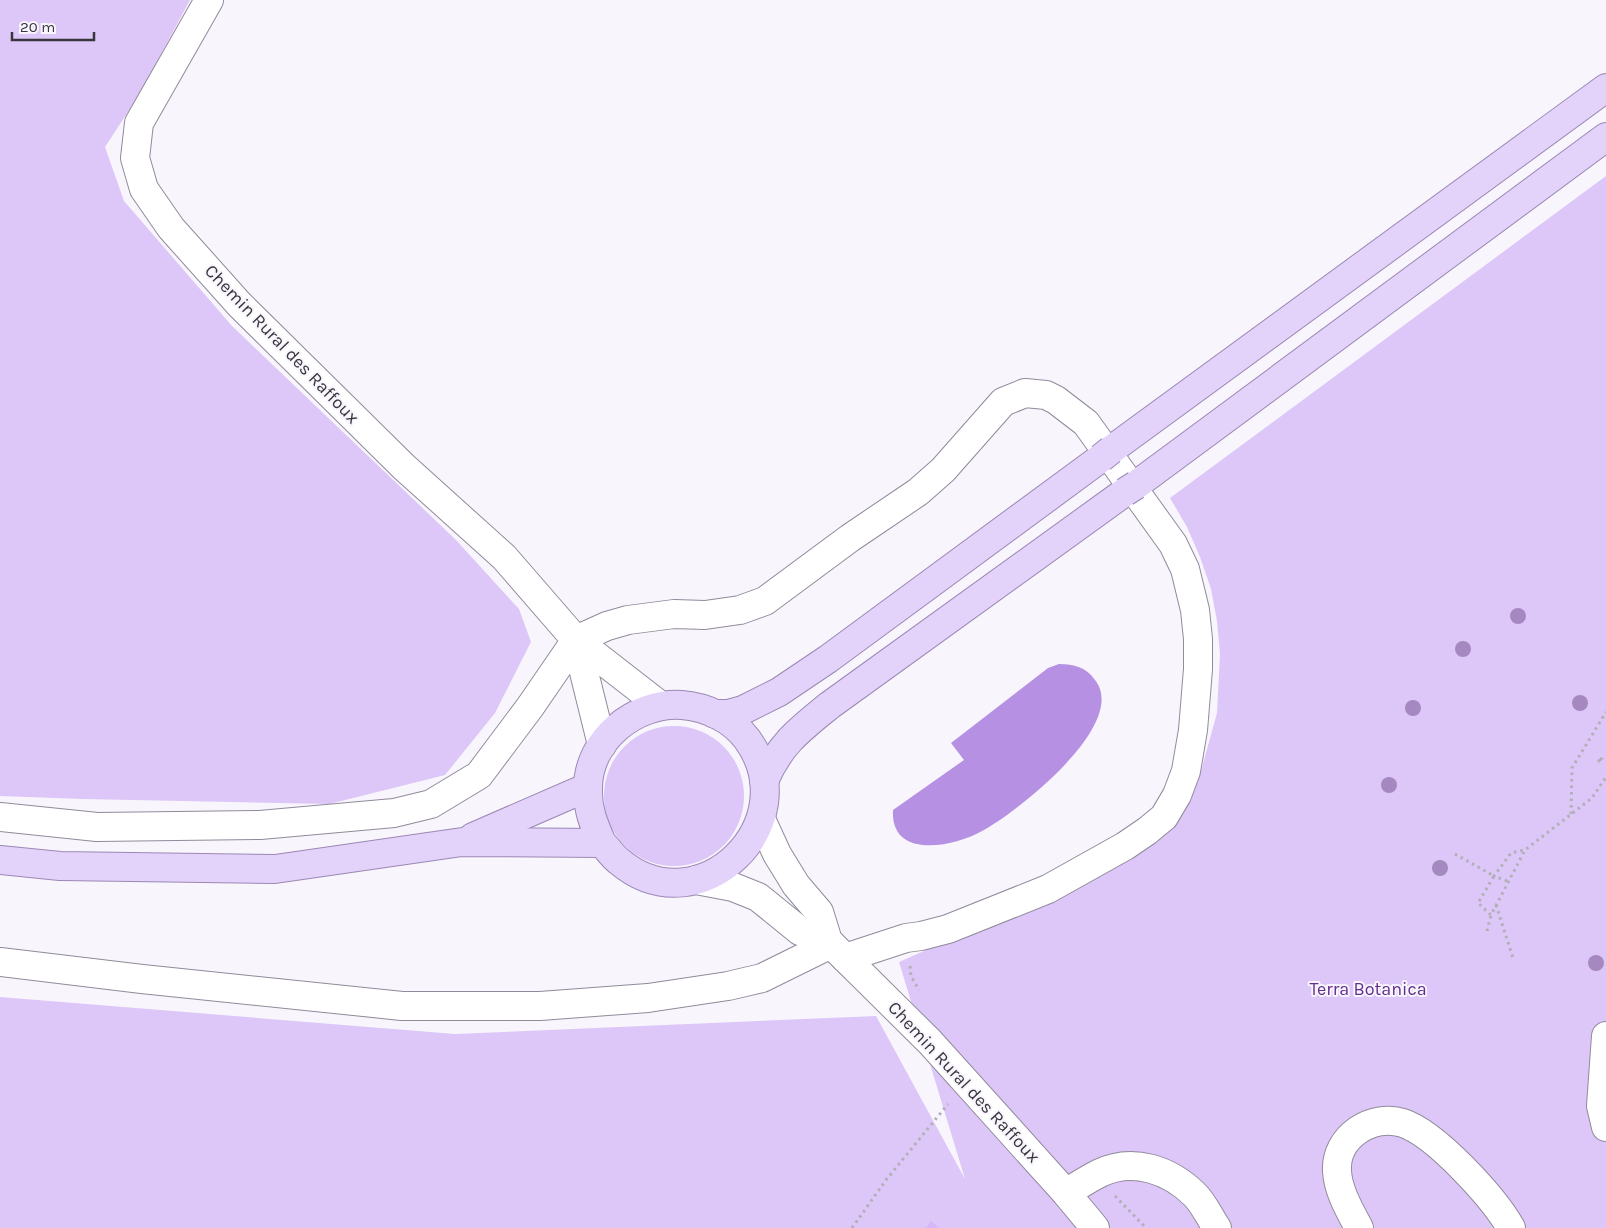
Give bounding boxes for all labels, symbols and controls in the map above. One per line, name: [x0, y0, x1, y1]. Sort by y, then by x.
scale bar: [12, 10, 95, 42]
text: 20 m: [20, 18, 55, 36]
street label: Chemin Rural des Raffoux: [200, 260, 364, 428]
park label: Terra Botanica: [1309, 978, 1427, 1000]
street label: Chemin Rural des Raffoux: [883, 997, 1045, 1167]

